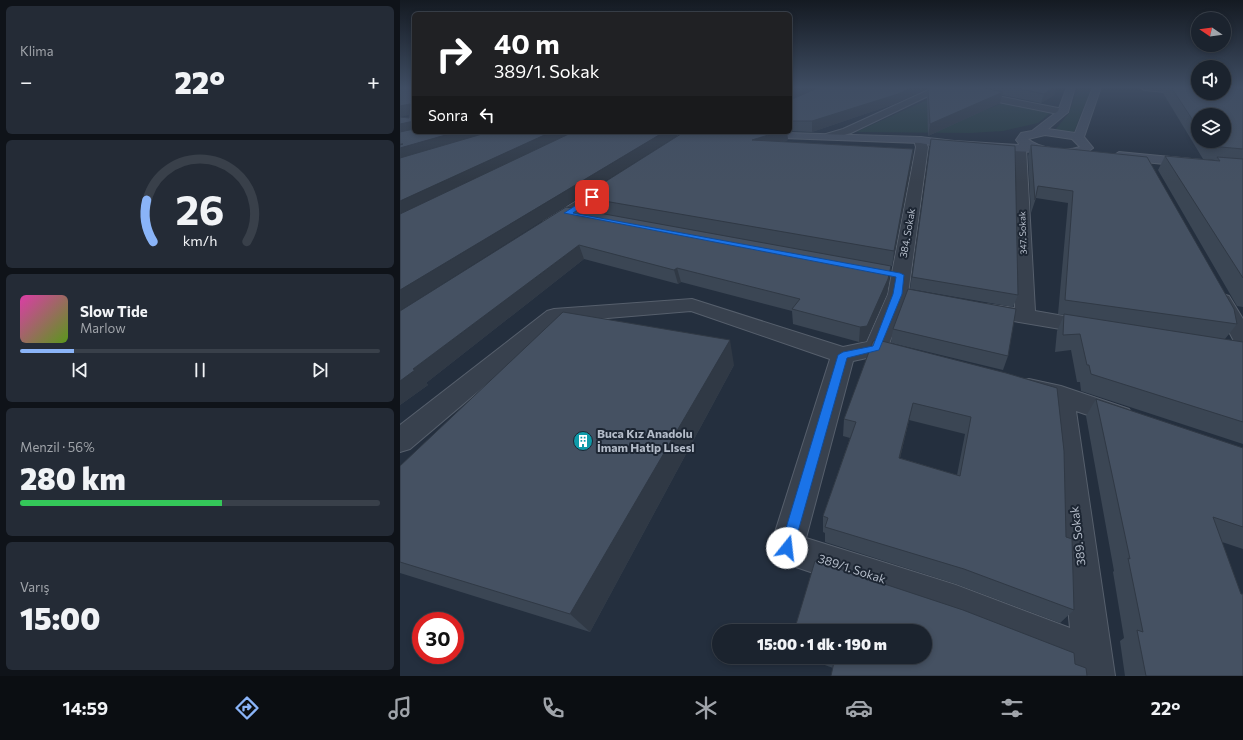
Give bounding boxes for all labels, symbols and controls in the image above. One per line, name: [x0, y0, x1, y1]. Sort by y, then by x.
north arrow: [1191, 12, 1231, 52]
map controls: [1191, 12, 1231, 148]
text: 40 m: [494, 26, 560, 60]
icon: right: [428, 28, 480, 80]
text: Klima: [20, 43, 54, 59]
text: 389/1. Sokak: [494, 60, 599, 82]
button: sound: [1191, 60, 1231, 100]
text: 22°: [175, 63, 225, 100]
text: −: [20, 68, 33, 95]
text: +: [367, 68, 380, 95]
icon: left: [476, 104, 498, 126]
text: Sonra: [428, 106, 468, 124]
button: layers: [1191, 108, 1231, 148]
pin: [575, 180, 609, 214]
text: 26: [175, 183, 225, 234]
icon: arrive: [581, 186, 603, 208]
street label: 384. Sokak: [897, 207, 917, 259]
street label: 347. Sokak: [1016, 211, 1029, 255]
text: km/h: [183, 231, 217, 249]
text: Slow Tide: [80, 302, 148, 320]
text: Marlow: [80, 320, 126, 336]
icon: previous: [69, 359, 91, 381]
icon: pause: [189, 359, 211, 381]
icon: next: [309, 359, 331, 381]
place label: Buca Kız Anadolu İmam Hatip Lisesi: [597, 426, 695, 454]
building icon: Buca Kız Anadolu İmam Hatip Lisesi: [572, 430, 594, 452]
text: Menzil · 56%: [20, 439, 95, 455]
text: 280 km: [20, 459, 126, 496]
street label: 389. Sokak: [1066, 505, 1088, 567]
position arrow: [766, 527, 808, 569]
street label: 389/1. Sokak: [817, 551, 888, 586]
text: Varış: [20, 579, 50, 595]
text: 15:00: [20, 599, 100, 636]
speed limit sign: 30: [412, 612, 464, 664]
text: 15:00 · 1 dk · 190 m: [757, 635, 887, 653]
icon: directions: [233, 694, 261, 722]
icon: music: [386, 694, 414, 722]
icon: phone: [539, 694, 567, 722]
icon: climate: [692, 694, 720, 722]
icon: car: [845, 694, 873, 722]
icon: filters: [998, 694, 1026, 722]
text: 14:59: [62, 697, 108, 719]
text: 22°: [1151, 697, 1180, 719]

